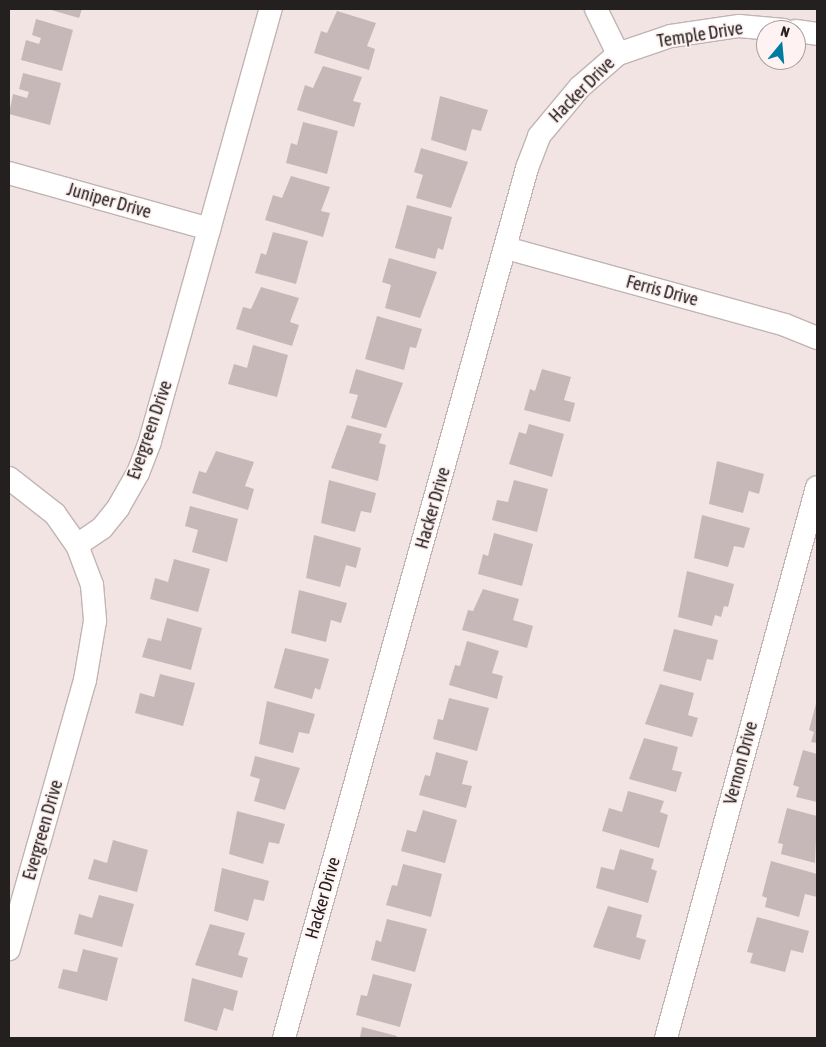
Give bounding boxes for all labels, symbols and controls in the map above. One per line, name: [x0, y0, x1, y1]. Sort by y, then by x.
street label: Temple Drive: [656, 18, 744, 52]
north arrow: [756, 20, 806, 70]
text: N: [779, 23, 791, 40]
street label: Hacker Drive: [545, 53, 619, 127]
street label: Juniper Drive: [64, 179, 154, 223]
street label: Ferris Drive: [624, 271, 700, 311]
street label: Evergreen Drive: [123, 378, 177, 482]
street label: Hacker Drive: [411, 465, 455, 551]
street label: Vernon Drive: [720, 719, 762, 807]
street label: Evergreen Drive: [18, 777, 68, 883]
street label: Hacker Drive: [301, 855, 345, 941]

